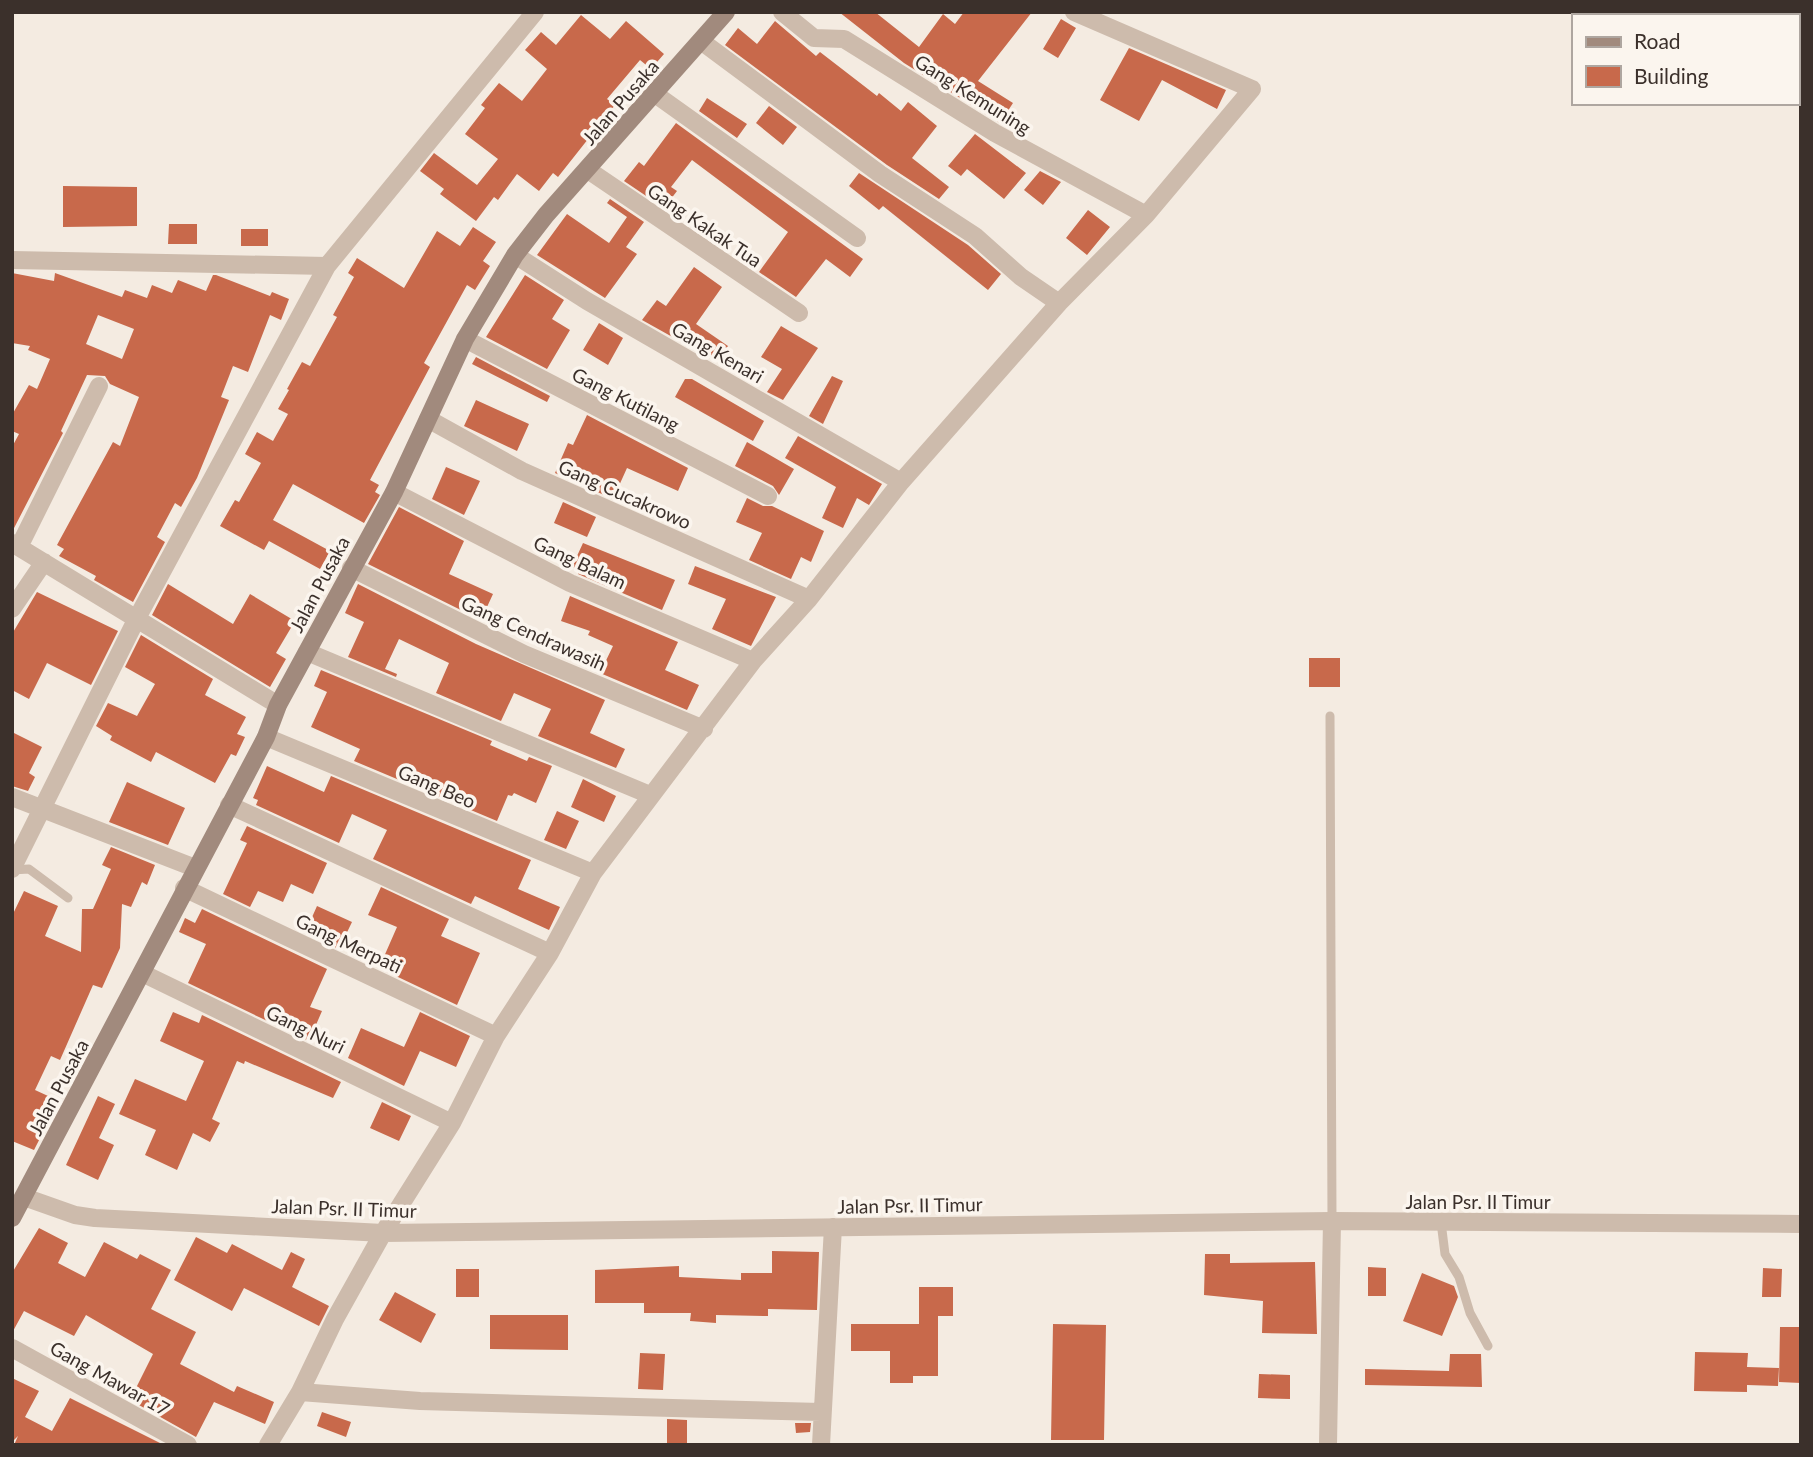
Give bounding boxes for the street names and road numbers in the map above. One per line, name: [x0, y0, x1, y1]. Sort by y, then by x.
street label: Gang Kemuning: [911, 49, 1035, 139]
street label: Jalan Pusaka: [577, 55, 663, 149]
street label: Gang Kakak Tua: [643, 178, 767, 272]
street label: Gang Kenari: [668, 317, 768, 387]
street label: Gang Kutilang: [568, 362, 684, 436]
street label: Gang Cucakrowo: [555, 454, 695, 534]
street label: Gang Balam: [530, 530, 630, 594]
street label: Jalan Pusaka: [284, 532, 354, 636]
street label: Gang Cendrawasih: [458, 591, 610, 675]
street label: Gang Beo: [395, 759, 479, 813]
street label: Gang Merpati: [292, 908, 406, 978]
street label: Gang Nuri: [263, 1000, 349, 1058]
street label: Jalan Pusaka: [23, 1035, 93, 1139]
street label: Jalan Psr. II Timur: [1405, 1190, 1551, 1213]
street label: Jalan Psr. II Timur: [837, 1192, 983, 1218]
street label: Jalan Psr. II Timur: [271, 1194, 417, 1222]
street label: Gang Mawar 17: [46, 1336, 174, 1420]

